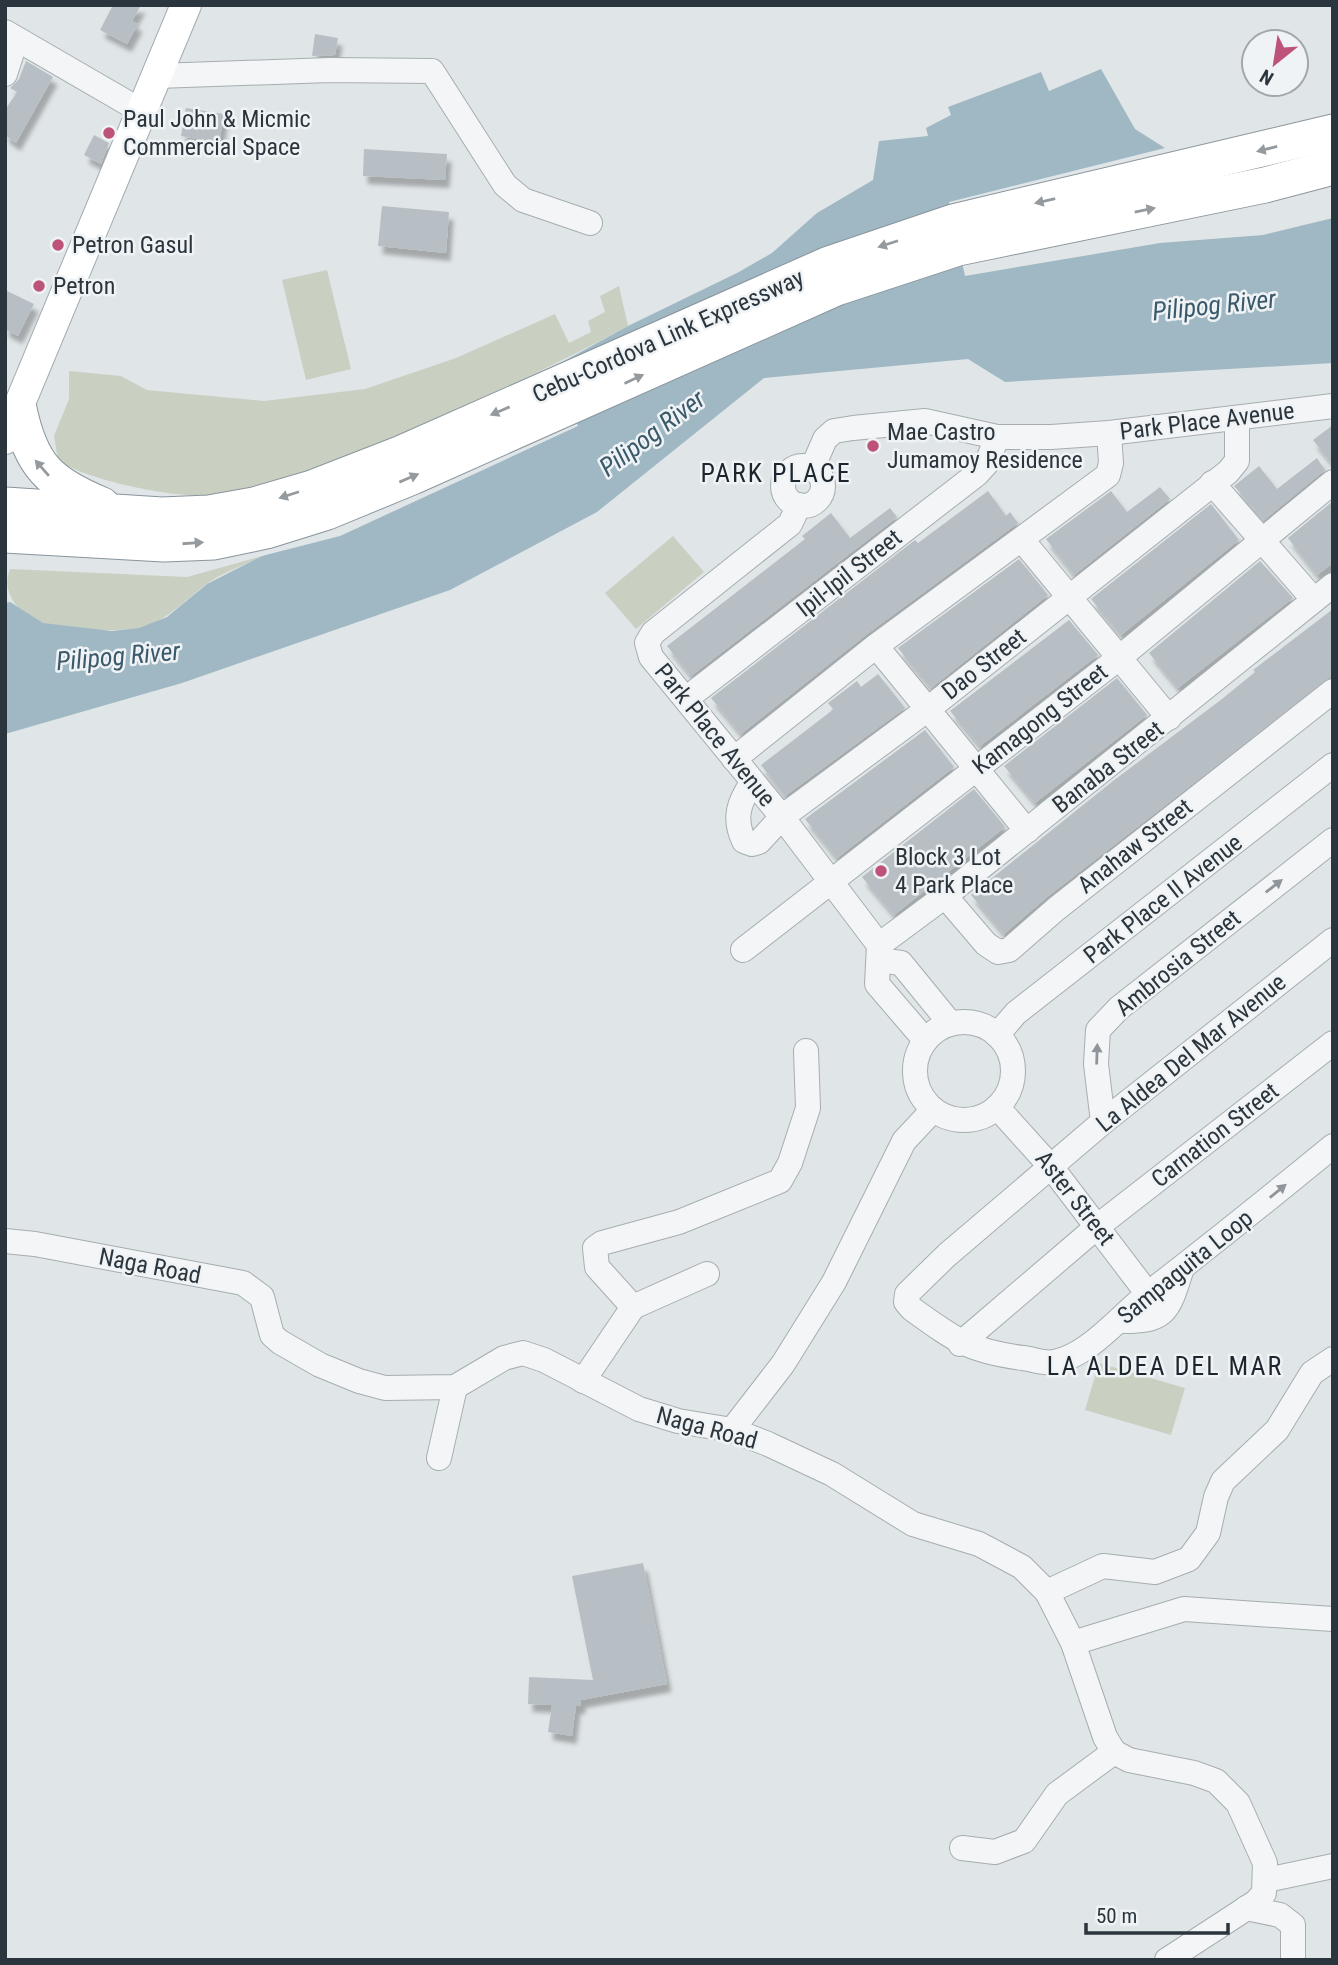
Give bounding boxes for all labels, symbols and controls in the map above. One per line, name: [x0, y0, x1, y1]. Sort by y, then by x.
north arrow: [1240, 28, 1310, 98]
text: N: [1256, 64, 1278, 90]
place label: Paul John & Micmic Commercial Space: [123, 105, 311, 161]
marker: Paul John & Micmic Commercial Space: [101, 125, 117, 141]
one-way arrow: [1255, 144, 1277, 155]
one-way arrow: [1034, 196, 1056, 207]
one-way arrow: [1134, 204, 1156, 215]
place label: Petron Gasul: [72, 231, 194, 259]
marker: Petron Gasul: [50, 237, 66, 253]
one-way arrow: [878, 239, 899, 250]
street label: Cebu-Cordova Link Expressway: [528, 263, 808, 409]
place label: Petron: [53, 272, 115, 300]
marker: Petron: [31, 278, 47, 294]
water label: Pilipog River: [1151, 283, 1279, 326]
one-way arrow: [624, 373, 644, 385]
water label: Pilipog River: [593, 383, 712, 482]
street label: Park Place Avenue: [1118, 396, 1296, 446]
one-way arrow: [490, 405, 510, 417]
place label: Mae Castro Jumamoy Residence: [887, 418, 1083, 474]
marker: Mae Castro Jumamoy Residence: [865, 438, 881, 454]
district label: PARK PLACE: [700, 458, 852, 488]
one-way arrow: [35, 459, 50, 476]
one-way arrow: [399, 472, 420, 483]
one-way arrow: [278, 490, 299, 501]
street label: Ipil-Ipil Street: [791, 523, 907, 623]
one-way arrow: [182, 537, 204, 548]
street label: Dao Street: [936, 622, 1032, 706]
water label: Pilipog River: [55, 636, 182, 676]
street label: Park Place Avenue: [649, 658, 781, 812]
street label: Kamagong Street: [967, 658, 1113, 780]
street label: Banaba Street: [1047, 715, 1169, 819]
street label: Anahaw Street: [1072, 793, 1198, 899]
street label: Park Place II Avenue: [1078, 829, 1248, 969]
place label: Block 3 Lot 4 Park Place: [895, 843, 1013, 899]
marker: Block 3 Lot 4 Park Place: [873, 863, 889, 879]
one-way arrow: [1265, 880, 1283, 894]
street label: Ambrosia Street: [1110, 904, 1246, 1022]
street label: La Aldea Del Mar Avenue: [1091, 968, 1291, 1138]
one-way arrow: [1091, 1043, 1102, 1065]
street label: Carnation Street: [1146, 1077, 1284, 1193]
street label: Aster Street: [1029, 1145, 1121, 1251]
one-way arrow: [1270, 1184, 1287, 1199]
street label: Sampaguita Loop: [1112, 1204, 1258, 1330]
street label: Naga Road: [97, 1242, 203, 1290]
district label: LA ALDEA DEL MAR: [1047, 1351, 1283, 1381]
street label: Naga Road: [653, 1401, 761, 1455]
scale bar: [1086, 1892, 1228, 1936]
text: 50 m: [1096, 1904, 1137, 1928]

